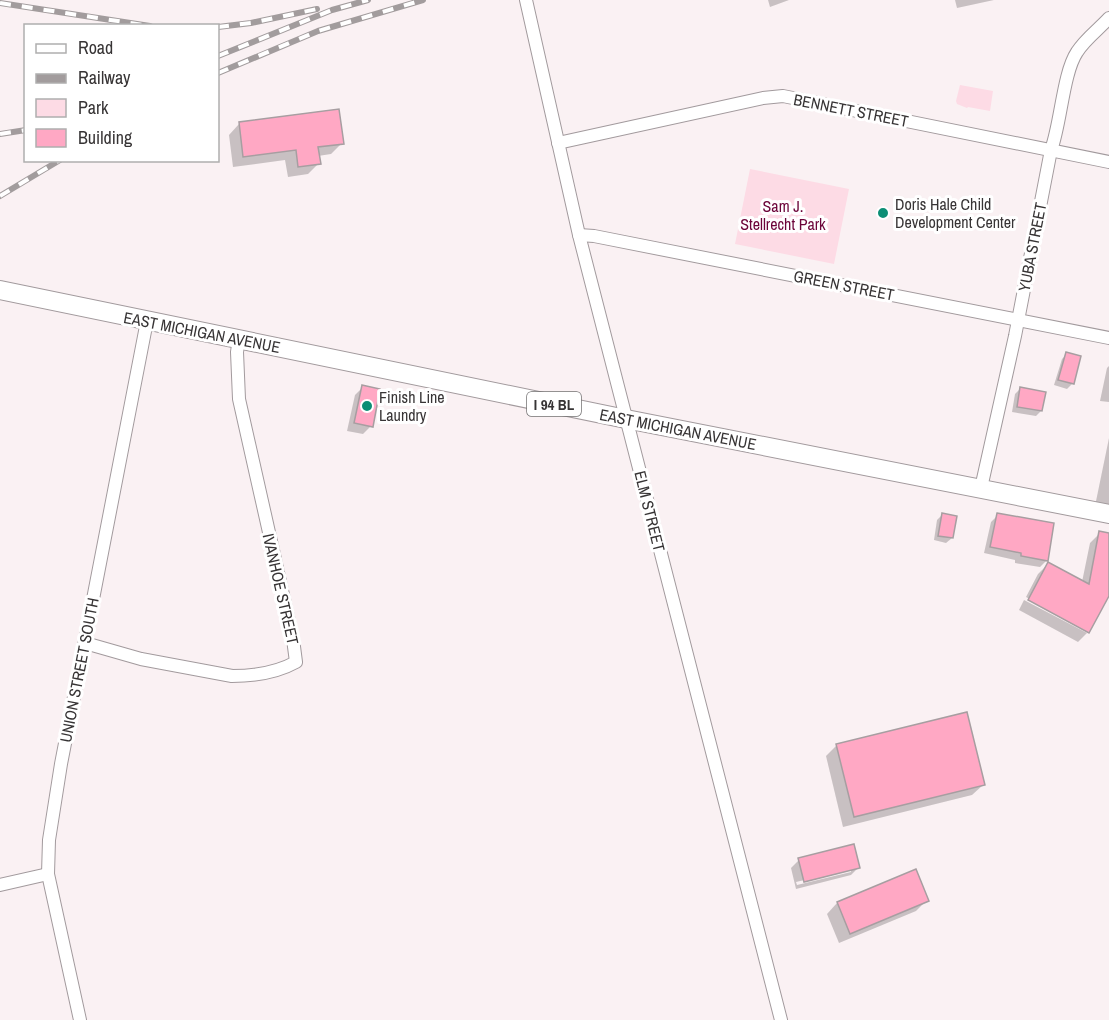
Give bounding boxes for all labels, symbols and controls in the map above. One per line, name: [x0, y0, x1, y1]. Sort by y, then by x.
legend: [24, 24, 219, 162]
text: Road: [78, 35, 113, 60]
text: Railway: [78, 65, 131, 90]
street label: BENNETT STREET: [792, 88, 910, 132]
text: Park: [78, 95, 109, 120]
text: Building: [78, 125, 133, 150]
place label: Doris Hale Child Development Center: [895, 193, 1016, 233]
park label: Sam J. Stellrecht Park: [740, 195, 826, 235]
street label: YUBA STREET: [1013, 201, 1051, 293]
marker: Doris Hale Child Development Center: [876, 206, 890, 220]
street label: GREEN STREET: [792, 264, 896, 306]
street label: EAST MICHIGAN AVENUE: [122, 306, 282, 358]
place label: Finish Line Laundry: [379, 386, 445, 426]
road number: I 94 BL: [527, 392, 581, 416]
marker: Finish Line Laundry: [360, 399, 374, 413]
street label: EAST MICHIGAN AVENUE: [598, 403, 758, 455]
street label: ELM STREET: [629, 468, 671, 554]
street label: IVANHOE STREET: [258, 531, 304, 647]
street label: UNION STREET SOUTH: [54, 596, 104, 744]

